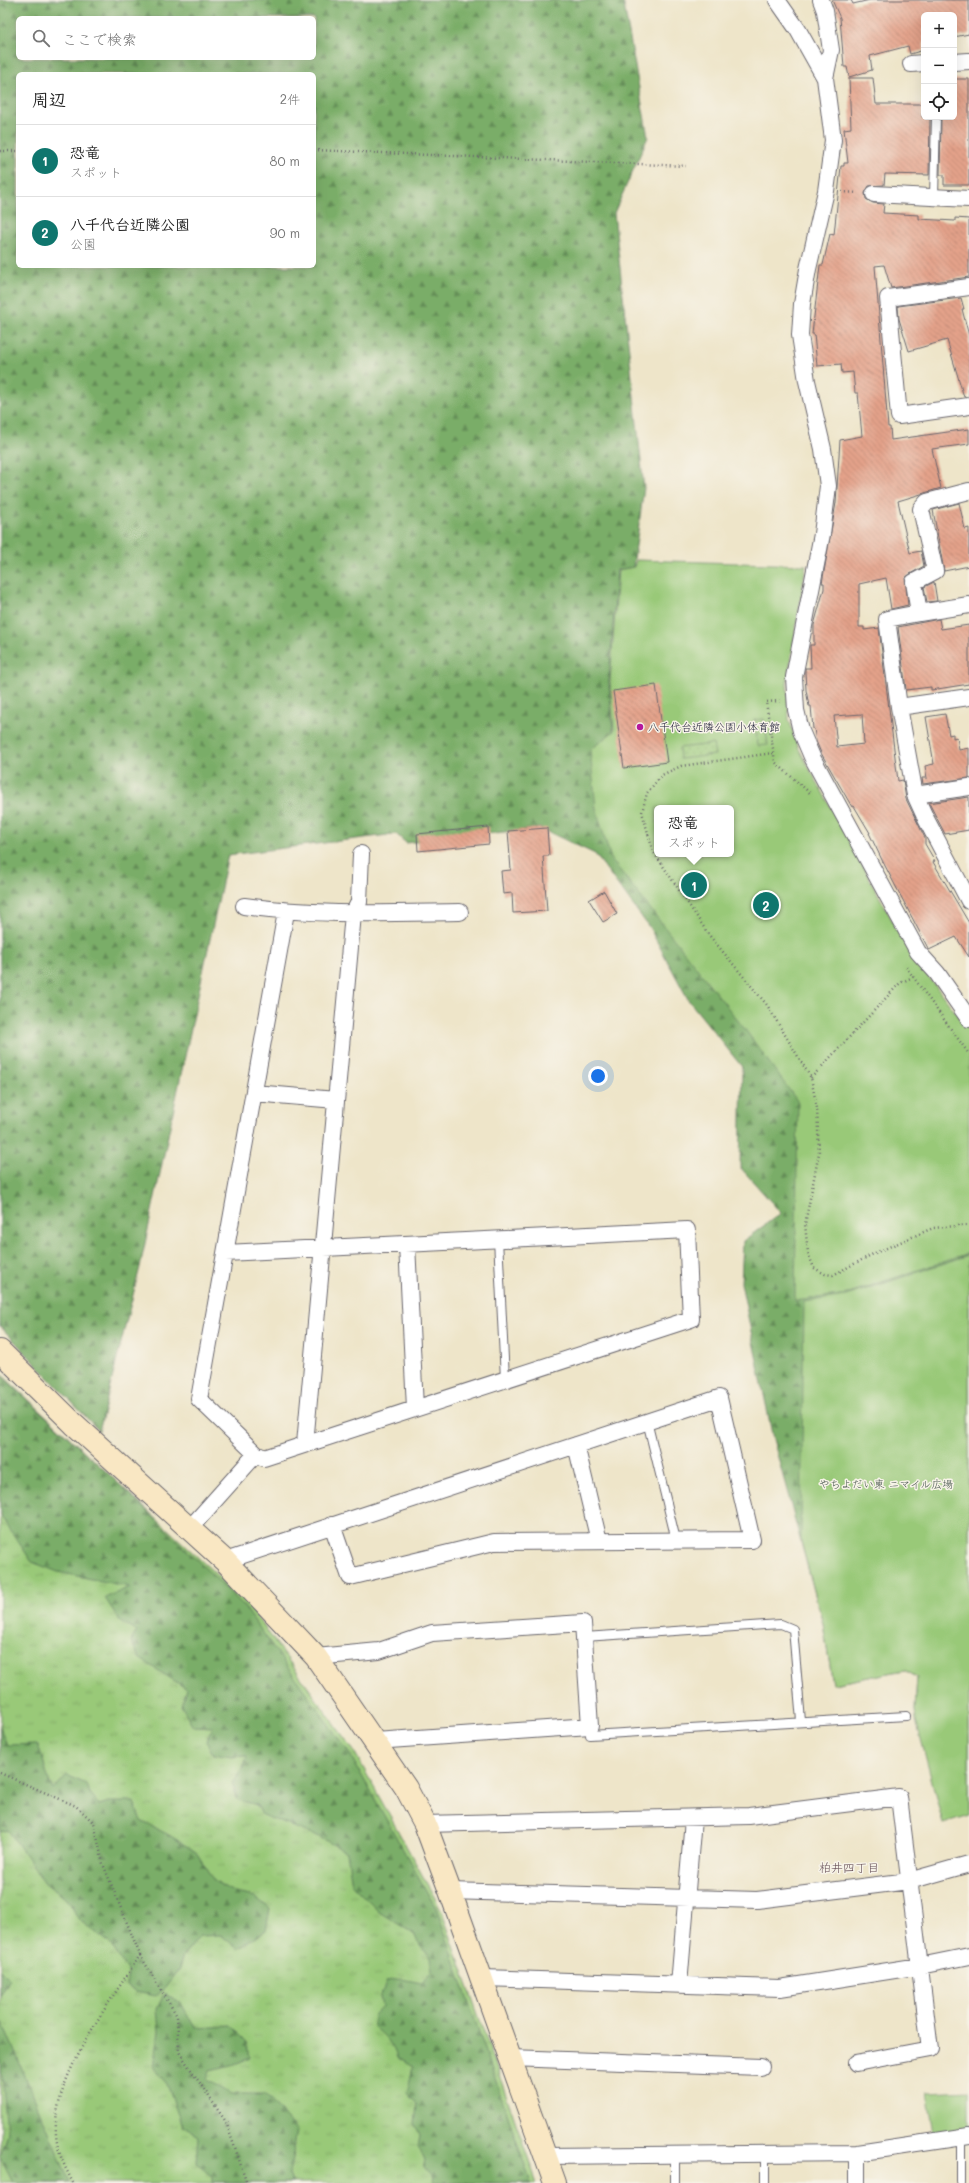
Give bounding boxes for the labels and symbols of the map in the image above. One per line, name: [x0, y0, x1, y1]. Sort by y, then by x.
place label: 八千代台近隣公園小体育館: [648, 719, 780, 734]
marker: 八千代台近隣公園小体育館: [635, 722, 645, 732]
pin: 1: [681, 870, 707, 900]
pin: 2: [753, 890, 779, 920]
your location: [588, 1066, 608, 1086]
park label: やちよだい東 ニマイル広場: [819, 1476, 953, 1491]
district label: 柏井四丁目: [819, 1859, 879, 1875]

